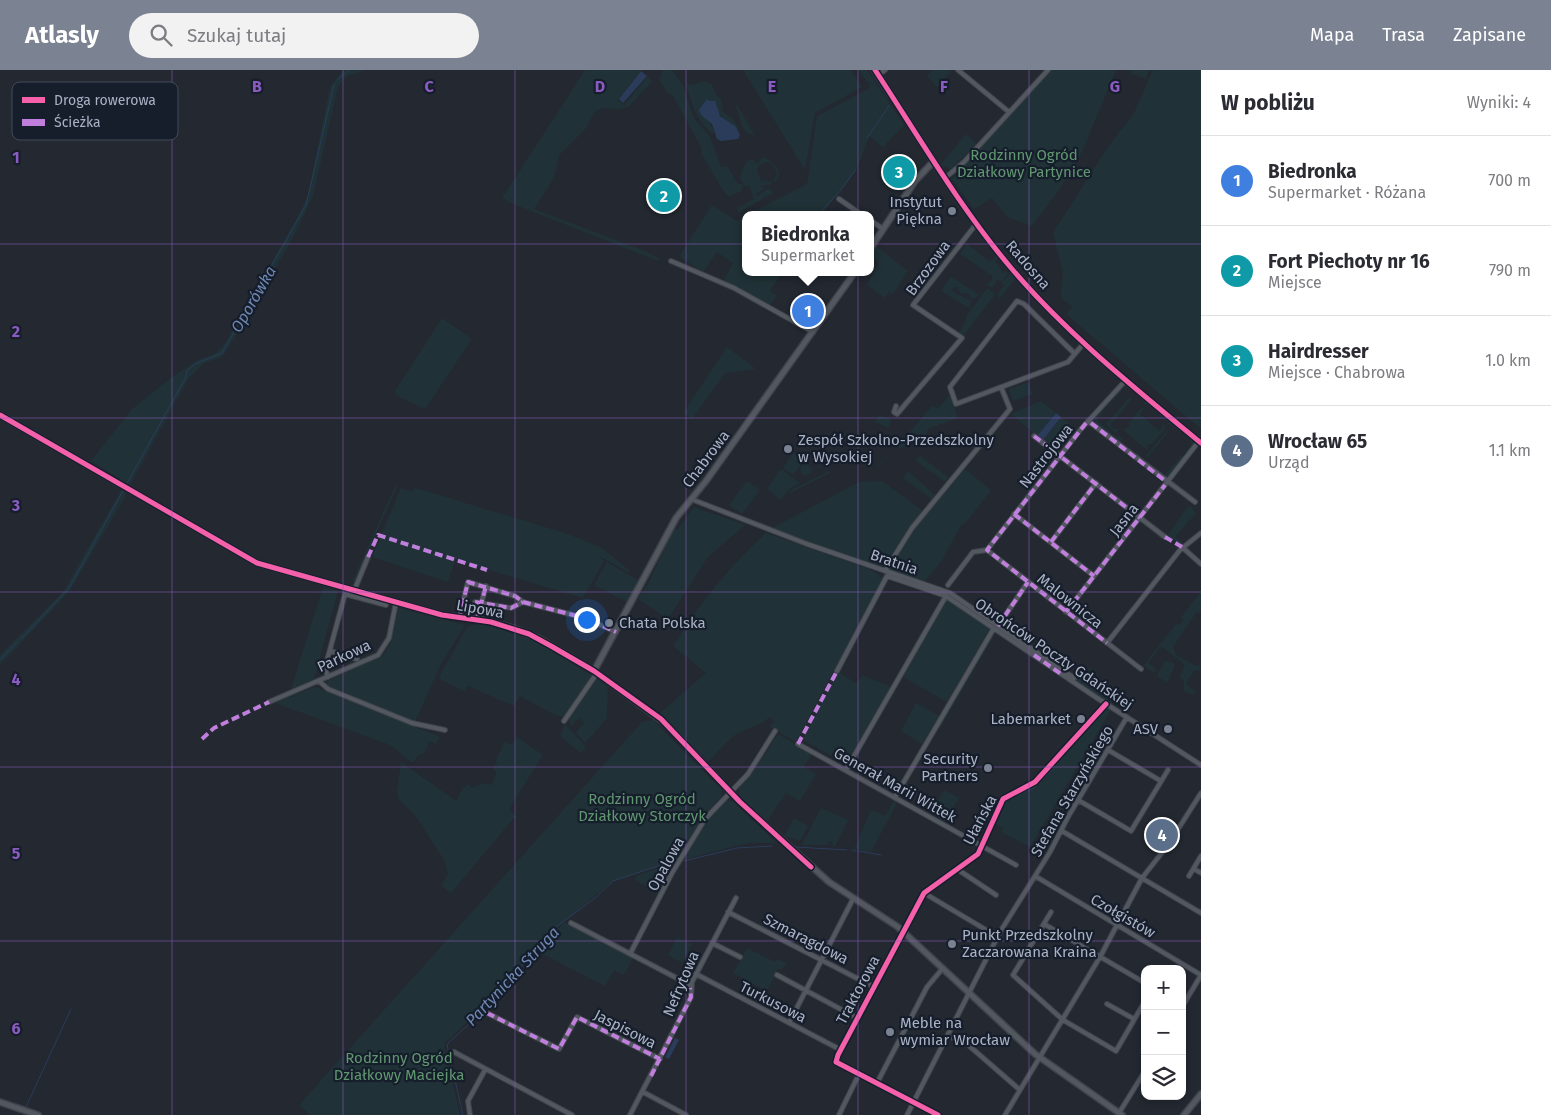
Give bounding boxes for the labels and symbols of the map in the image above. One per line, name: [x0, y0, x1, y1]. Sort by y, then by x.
text: B: [252, 77, 262, 96]
text: C: [424, 77, 434, 96]
text: D: [595, 77, 605, 96]
text: E: [768, 77, 776, 96]
text: F: [940, 77, 948, 96]
text: G: [1110, 77, 1120, 96]
legend: [12, 82, 178, 140]
text: Droga rowerowa: [54, 92, 156, 109]
text: Ścieżka: [54, 113, 101, 131]
park label: Rodzinny Ogród Działkowy Partynice: [957, 146, 1091, 181]
text: 1: [12, 148, 20, 167]
pin: 3: [883, 153, 915, 191]
pin: 2: [648, 177, 680, 215]
place label: Instytut Piękna: [889, 193, 943, 228]
marker: Instytut Piękna: [946, 205, 958, 217]
street label: Brzozowa: [902, 237, 954, 299]
street label: Radosna: [1002, 237, 1054, 293]
water label: Oporówka: [227, 263, 280, 336]
pin: 1: [792, 292, 824, 330]
text: 2: [12, 322, 20, 341]
street label: Nastrojowa: [1015, 420, 1077, 492]
street label: Chabrowa: [679, 427, 733, 491]
place label: Zespół Szkolno-Przedszkolny w Wysokiej: [798, 431, 994, 466]
marker: Zespół Szkolno-Przedszkolny w Wysokiej: [782, 443, 794, 455]
text: 3: [11, 496, 20, 515]
street label: Jasna: [1106, 500, 1142, 540]
street label: Bratnia: [868, 545, 920, 579]
street label: Malownicza: [1034, 570, 1106, 632]
street label: Obrońców Poczty Gdańskiej: [972, 594, 1136, 714]
street label: Lipowa: [455, 596, 505, 622]
your location: [574, 607, 600, 633]
place label: Chata Polska: [619, 614, 706, 632]
marker: Chata Polska: [603, 617, 615, 629]
street label: Parkowa: [314, 636, 374, 676]
text: 4: [11, 670, 21, 689]
place label: Labemarket: [990, 710, 1072, 728]
marker: Labemarket: [1075, 713, 1087, 725]
place label: ASV: [1133, 720, 1159, 738]
street label: Stefana Starzyńskiego: [1027, 722, 1117, 860]
marker: ASV: [1162, 723, 1174, 735]
street label: Generał Marii Wittek: [830, 744, 960, 826]
place label: Security Partners: [921, 750, 979, 785]
marker: Security Partners: [982, 762, 994, 774]
park label: Rodzinny Ogród Działkowy Storczyk: [578, 790, 706, 825]
street label: Ułańska: [959, 792, 1001, 848]
pin: 4: [1146, 816, 1178, 854]
street label: Opalowa: [644, 834, 688, 894]
text: 5: [12, 844, 21, 863]
street label: Czołgistów: [1087, 890, 1159, 942]
street label: Szmaragdowa: [761, 910, 851, 968]
water label: Partynicka Struga: [462, 923, 563, 1030]
place label: Punkt Przedszkolny Zaczarowana Kraina: [962, 926, 1097, 961]
marker: Punkt Przedszkolny Zaczarowana Kraina: [946, 938, 958, 950]
street label: Nefrytowa: [659, 949, 703, 1019]
street label: Traktorowa: [832, 953, 884, 1027]
street label: Turkusowa: [737, 978, 809, 1026]
street label: Jaspisowa: [591, 1006, 659, 1052]
place label: Meble na wymiar Wrocław: [900, 1014, 1010, 1049]
text: 6: [11, 1019, 21, 1038]
marker: Meble na wymiar Wrocław: [884, 1026, 896, 1038]
park label: Rodzinny Ogród Działkowy Maciejka: [334, 1049, 464, 1084]

